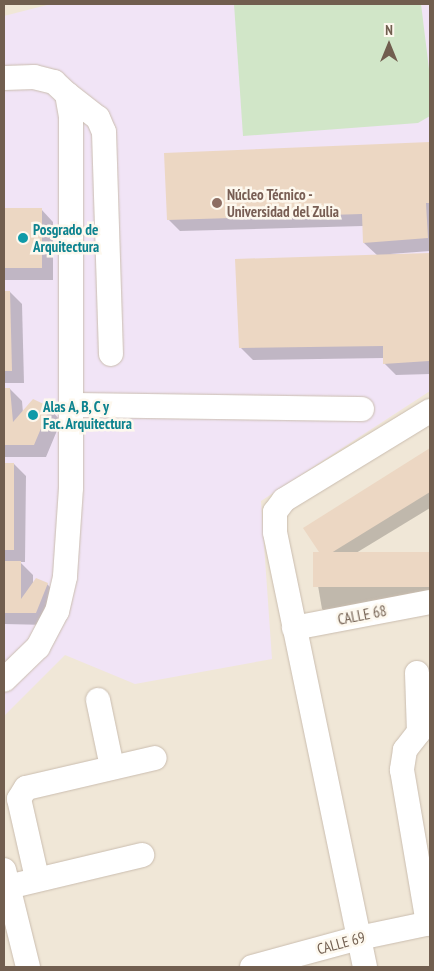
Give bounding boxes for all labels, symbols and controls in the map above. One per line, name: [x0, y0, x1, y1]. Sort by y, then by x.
north arrow: [364, 20, 414, 70]
text: N: [385, 21, 393, 39]
place label: Núcleo Técnico - Universidad del Zulia: [227, 185, 339, 220]
marker: Núcleo Técnico - Universidad del Zulia: [211, 197, 223, 209]
place label: Posgrado de Arquitectura: [33, 220, 99, 255]
marker: Posgrado de Arquitectura: [17, 232, 29, 244]
place label: Alas A, B, C y Fac. Arquitectura: [43, 397, 133, 432]
marker: Alas A, B, C y Fac. Arquitectura: [27, 409, 39, 421]
street label: CALLE 68: [336, 601, 388, 629]
street label: CALLE 69: [315, 928, 367, 958]

